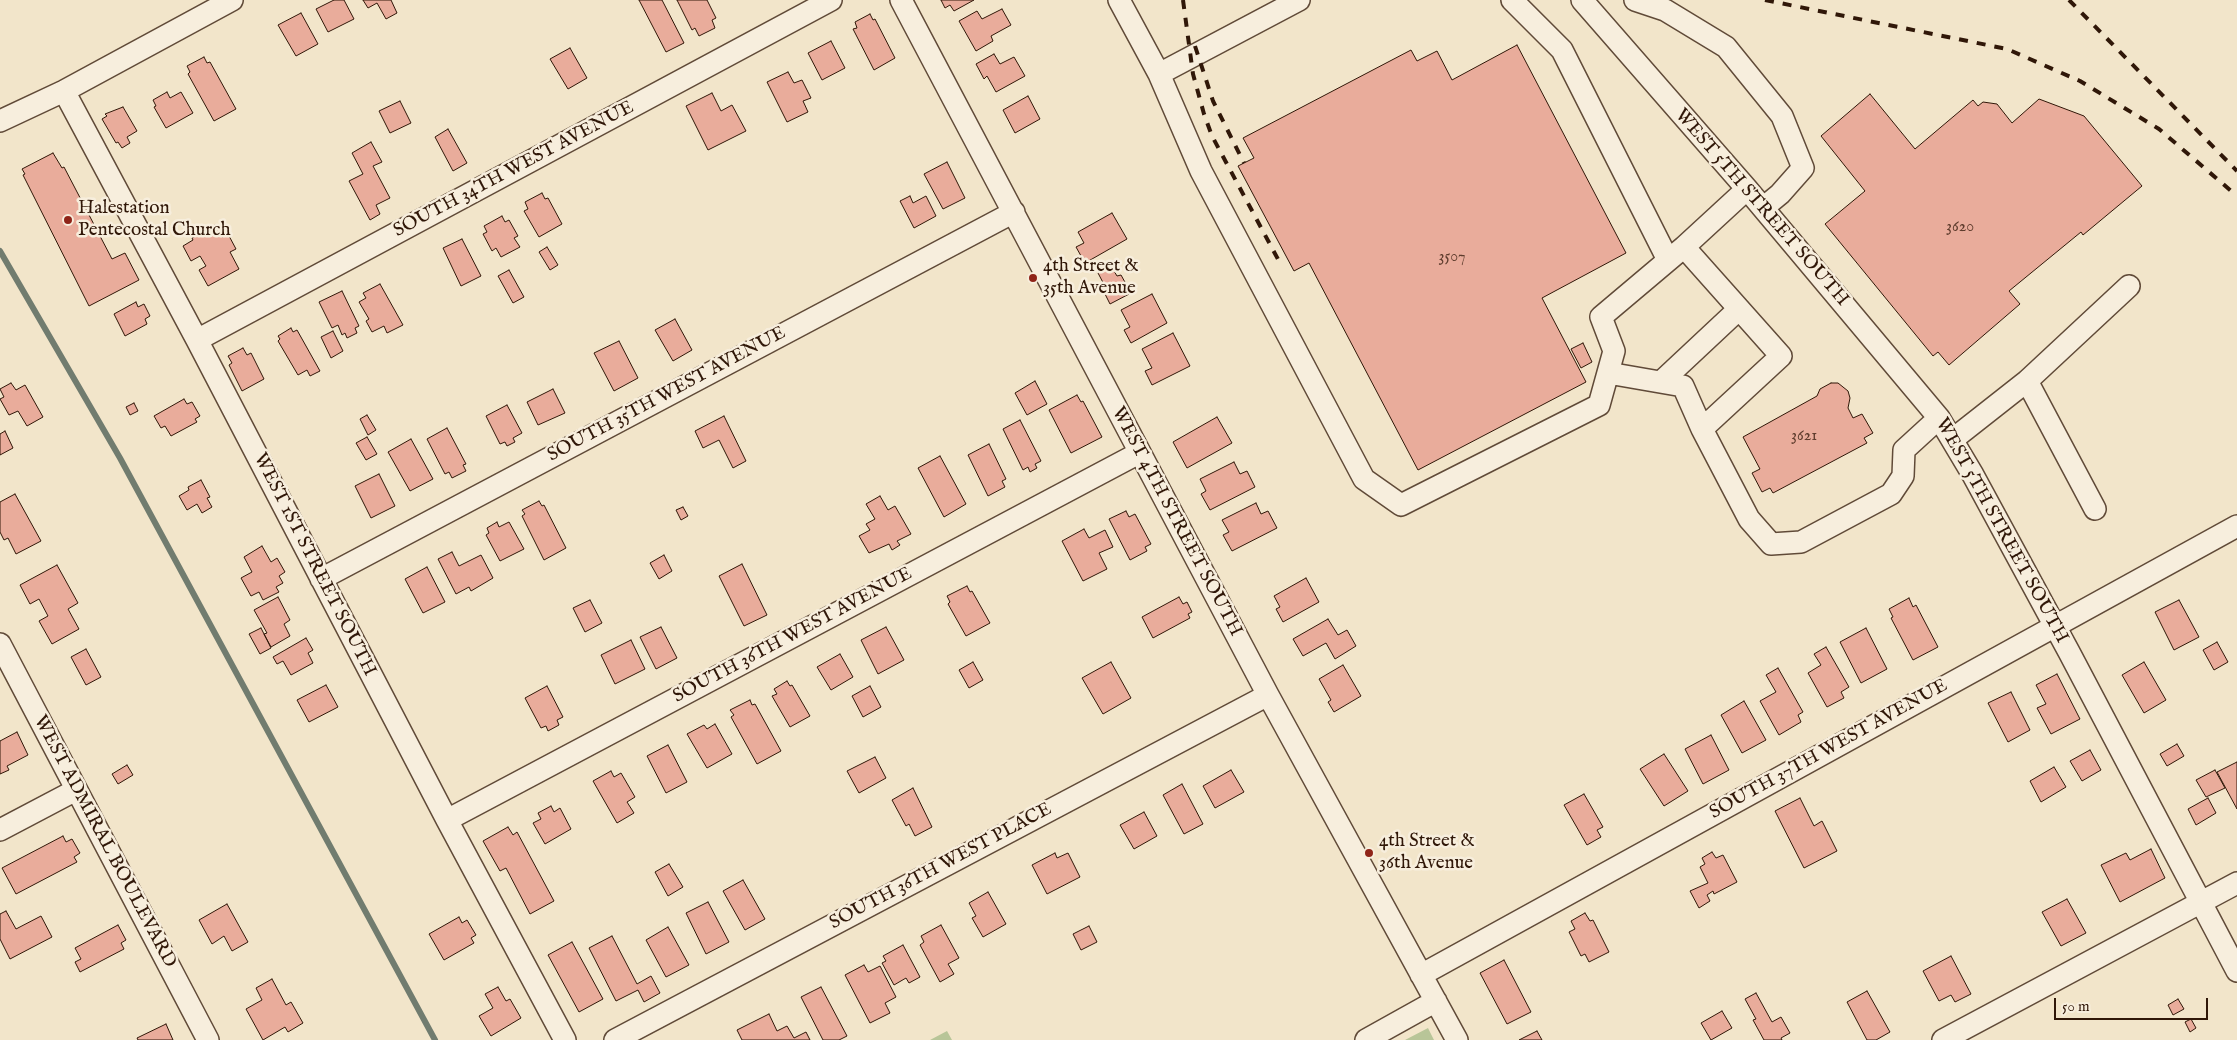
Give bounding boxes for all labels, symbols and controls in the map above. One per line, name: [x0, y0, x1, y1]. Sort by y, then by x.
street label: SOUTH 34TH WEST AVENUE: [390, 97, 638, 243]
street label: WEST 5TH STREET SOUTH: [1669, 105, 1853, 311]
place label: Halestation Pentecostal Church: [78, 198, 231, 242]
marker: Halestation Pentecostal Church: [62, 214, 74, 226]
house number: 3620: [1946, 218, 1974, 238]
house number: 3507: [1438, 248, 1466, 268]
place label: 4th Street & 35th Avenue: [1043, 256, 1139, 300]
marker: 4th Street & 35th Avenue: [1027, 272, 1039, 284]
street label: SOUTH 35TH WEST AVENUE: [544, 322, 790, 468]
street label: WEST 4TH STREET SOUTH: [1106, 403, 1246, 641]
street label: WEST 5TH STREET SOUTH: [1929, 414, 2073, 648]
house number: 3621: [1791, 427, 1817, 447]
street label: WEST 1ST STREET SOUTH: [248, 449, 380, 681]
street label: SOUTH 36TH WEST AVENUE: [670, 563, 916, 709]
street label: SOUTH 37TH WEST AVENUE: [1706, 675, 1952, 825]
street label: WEST ADMIRAL BOULEVARD: [28, 712, 180, 972]
street label: SOUTH 36TH WEST PLACE: [826, 799, 1056, 935]
place label: 4th Street & 36th Avenue: [1379, 831, 1475, 875]
marker: 4th Street & 36th Avenue: [1363, 847, 1375, 859]
scale bar: [2057, 988, 2211, 1020]
text: 50 m: [2062, 997, 2090, 1016]

